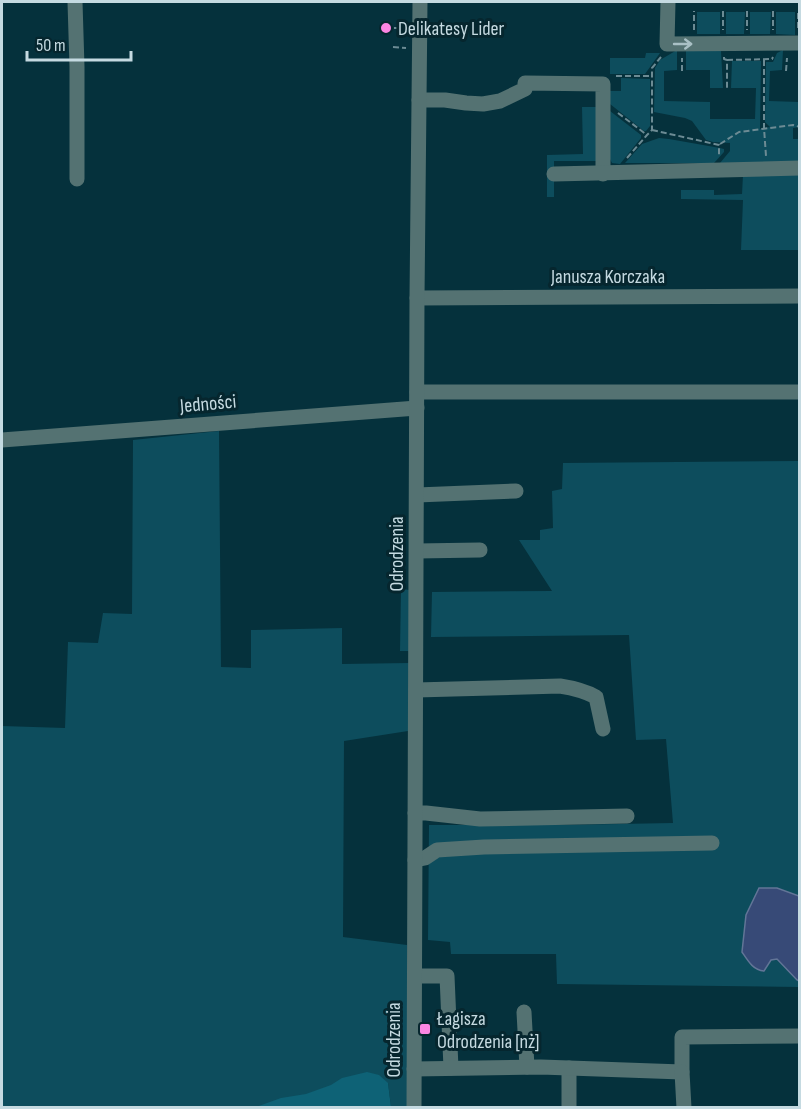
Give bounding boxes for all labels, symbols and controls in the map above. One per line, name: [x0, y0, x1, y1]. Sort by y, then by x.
place label: Delikatesy Lider: [398, 17, 505, 41]
marker: Delikatesy Lider: [379, 21, 393, 35]
scale bar: [27, 24, 130, 62]
text: 50 m: [36, 35, 66, 56]
one-way arrow: [672, 38, 692, 50]
street label: Janusza Korczaka: [550, 265, 665, 289]
street label: Jedności: [178, 390, 237, 418]
street label: Odrodzenia: [385, 516, 409, 592]
street label: Odrodzenia: [382, 1002, 406, 1078]
place label: Łagisza Odrodzenia [nż]: [436, 1007, 539, 1054]
marker: Łagisza Odrodzenia [nż]: [418, 1022, 432, 1036]

